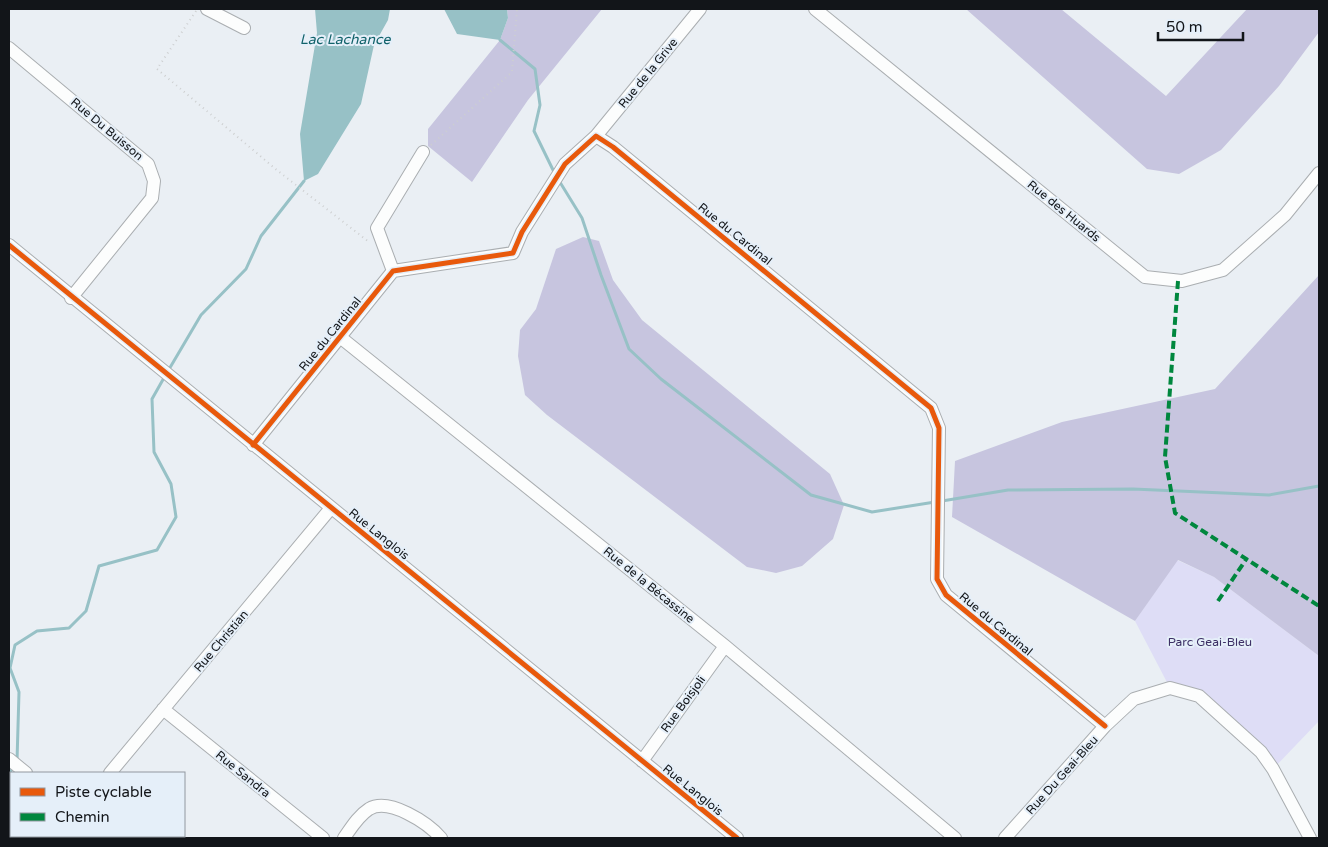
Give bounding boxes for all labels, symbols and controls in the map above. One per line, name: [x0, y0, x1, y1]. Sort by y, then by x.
scale bar: [1158, 10, 1243, 42]
text: 50 m: [1166, 18, 1203, 36]
water label: Lac Lachance: [300, 31, 391, 48]
street label: Rue de la Grive: [616, 35, 681, 111]
street label: Rue Du Buisson: [68, 95, 146, 163]
street label: Rue des Huards: [1025, 177, 1103, 245]
street label: Rue du Cardinal: [695, 200, 775, 268]
street label: Rue du Cardinal: [296, 294, 364, 374]
street label: Rue Langlois: [346, 505, 412, 563]
street label: Rue de la Bécassine: [601, 544, 697, 626]
street label: Rue du Cardinal: [957, 589, 1035, 659]
street label: Rue Christian: [191, 607, 251, 675]
park label: Parc Geai-Bleu: [1168, 635, 1252, 649]
street label: Rue Boisjoli: [658, 673, 708, 735]
street label: Rue Du Geai-Bleu: [1023, 733, 1101, 817]
street label: Rue Sandra: [213, 748, 273, 800]
street label: Rue Langlois: [660, 761, 726, 819]
legend: [10, 772, 185, 837]
text: Piste cyclable: [55, 783, 152, 801]
text: Chemin: [55, 808, 110, 826]

